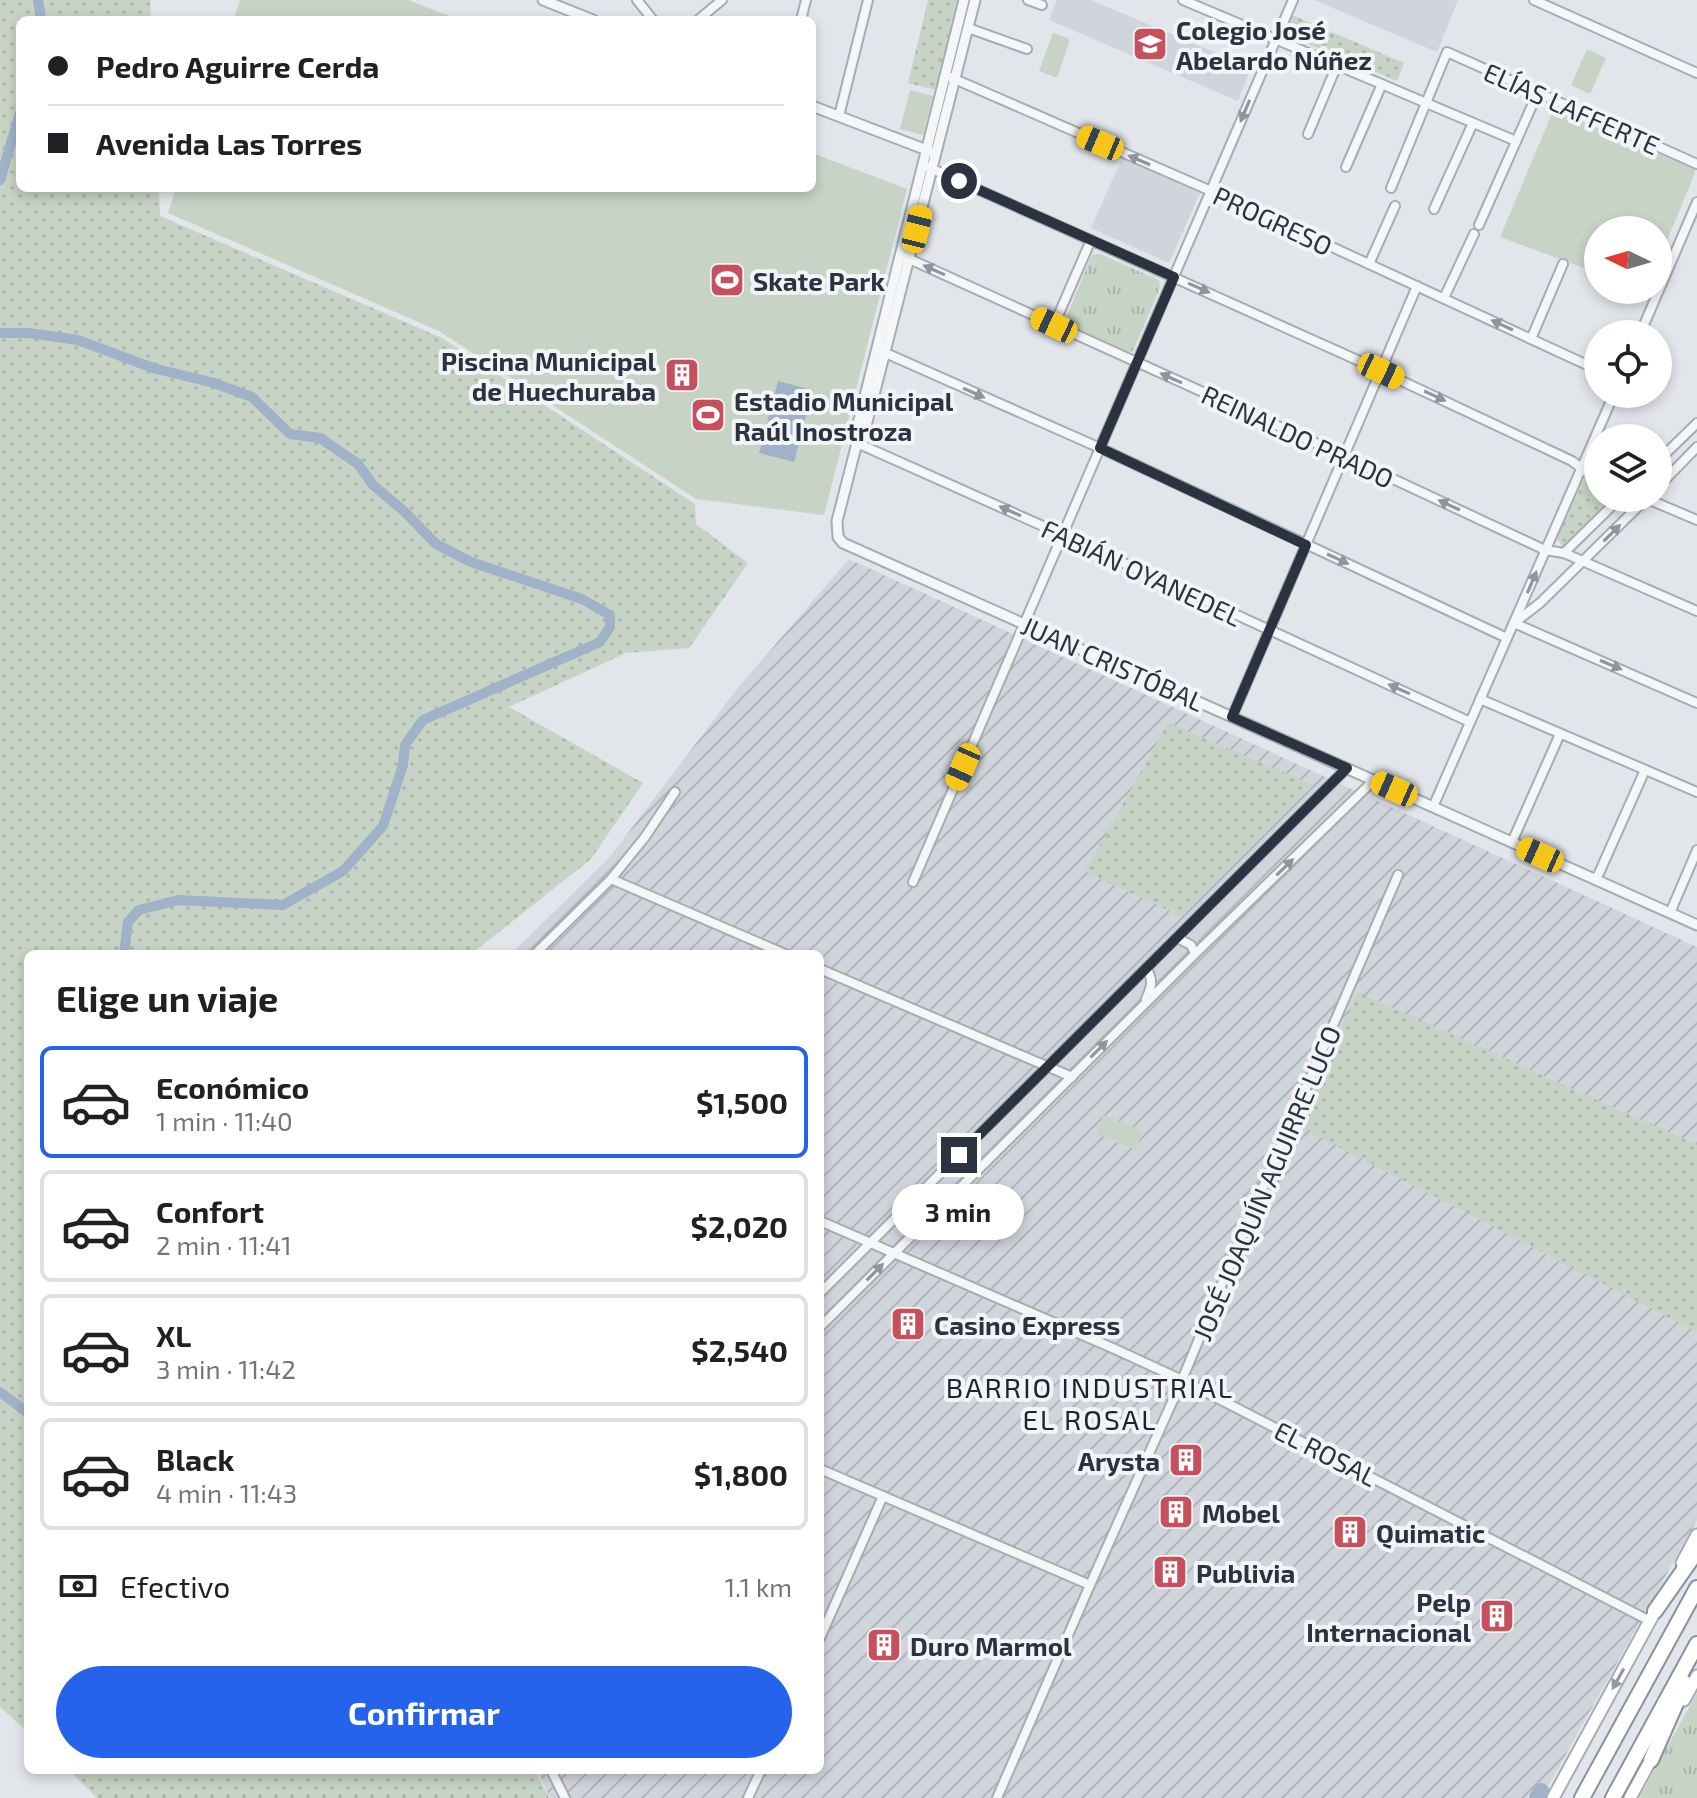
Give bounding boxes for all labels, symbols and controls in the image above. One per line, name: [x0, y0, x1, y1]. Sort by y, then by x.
place label: Colegio José Abelardo Núñez: [1176, 14, 1372, 75]
school or university icon: Colegio José Abelardo Núñez: [1131, 25, 1169, 63]
text: Pedro Aguirre Cerda: [96, 48, 379, 84]
street label: ELÍAS LAFFERTE: [1479, 55, 1665, 161]
one-way arrow: [1239, 99, 1252, 123]
car: [1073, 123, 1127, 163]
text: Avenida Las Torres: [96, 125, 362, 161]
one-way arrow: [1128, 153, 1151, 166]
route start: [941, 163, 977, 199]
street label: PROGRESO: [1209, 179, 1337, 261]
car: [900, 203, 934, 255]
north arrow: [1584, 216, 1672, 304]
map controls: [1584, 216, 1672, 512]
sports icon: Skate Park: [708, 261, 746, 299]
one-way arrow: [922, 264, 946, 277]
place label: Skate Park: [753, 265, 885, 296]
one-way arrow: [1187, 282, 1211, 295]
car: [1027, 304, 1081, 346]
one-way arrow: [1490, 318, 1514, 332]
button: locate: [1584, 320, 1672, 408]
place label: Piscina Municipal de Huechuraba: [441, 345, 656, 406]
car: [1354, 350, 1408, 392]
building icon: Piscina Municipal de Huechuraba: [663, 356, 701, 394]
one-way arrow: [1159, 371, 1183, 385]
street label: REINALDO PRADO: [1197, 378, 1399, 494]
place label: Estadio Municipal Raúl Inostroza: [734, 385, 954, 446]
one-way arrow: [962, 386, 986, 399]
one-way arrow: [1424, 390, 1447, 403]
sports icon: Estadio Municipal Raúl Inostroza: [689, 396, 727, 434]
button: layers: [1584, 424, 1672, 512]
one-way arrow: [1438, 499, 1461, 512]
one-way arrow: [998, 504, 1022, 518]
street label: FABIÁN OYANEDEL: [1037, 512, 1247, 632]
one-way arrow: [1603, 524, 1621, 543]
one-way arrow: [1326, 552, 1349, 566]
one-way arrow: [1525, 570, 1538, 593]
street label: JUAN CRISTÓBAL: [1017, 609, 1209, 717]
one-way arrow: [1599, 659, 1623, 672]
one-way arrow: [1388, 683, 1411, 696]
car: [942, 740, 984, 794]
car: [1367, 768, 1421, 810]
car: [1513, 834, 1567, 876]
one-way arrow: [1275, 858, 1294, 877]
text: Elige un viaje: [56, 976, 278, 1019]
street label: JOSÉ JOAQUÍN AGUIRRE LUCO: [1186, 1021, 1346, 1345]
one-way arrow: [1089, 1041, 1108, 1059]
icon: car: [60, 1066, 132, 1138]
text: Económico: [156, 1069, 309, 1105]
text: $1,500: [696, 1084, 788, 1120]
text: 1 min · 11:40: [156, 1105, 293, 1136]
route end: [941, 1137, 977, 1173]
callout: 3 min: [893, 1183, 1025, 1239]
icon: car: [60, 1190, 132, 1262]
text: Confort: [156, 1193, 264, 1229]
text: 3 min: [925, 1196, 991, 1227]
text: $2,020: [691, 1208, 788, 1244]
text: 2 min · 11:41: [156, 1229, 292, 1260]
one-way arrow: [865, 1263, 884, 1282]
building icon: Casino Express: [889, 1305, 927, 1343]
place label: Casino Express: [934, 1309, 1120, 1340]
icon: car: [60, 1314, 132, 1386]
text: XL: [156, 1317, 191, 1353]
text: $2,540: [691, 1332, 788, 1368]
text: 3 min · 11:42: [156, 1353, 296, 1384]
district label: BARRIO INDUSTRIAL EL ROSAL: [946, 1370, 1234, 1436]
street label: EL ROSAL: [1270, 1414, 1382, 1492]
icon: car: [60, 1438, 132, 1510]
text: Black: [156, 1441, 234, 1477]
building icon: Arysta: [1167, 1441, 1205, 1479]
place label: Arysta: [1078, 1445, 1160, 1477]
text: $1,800: [694, 1456, 788, 1492]
text: 4 min · 11:43: [156, 1477, 297, 1508]
building icon: Mobel: [1157, 1493, 1195, 1531]
place label: Mobel: [1202, 1497, 1280, 1528]
building icon: Quimatic: [1331, 1513, 1369, 1551]
place label: Quimatic: [1376, 1517, 1485, 1549]
building icon: Publivia: [1151, 1553, 1189, 1591]
place label: Publivia: [1196, 1557, 1295, 1588]
icon: cash: [56, 1564, 100, 1608]
text: Efectivo: [120, 1568, 230, 1604]
text: 1.1 km: [725, 1571, 792, 1602]
place label: Pelp Internacional: [1306, 1586, 1471, 1647]
building icon: Pelp Internacional: [1478, 1597, 1516, 1635]
building icon: Duro Marmol: [865, 1626, 903, 1664]
place label: Duro Marmol: [910, 1630, 1072, 1661]
button: Confirmar: [56, 1666, 792, 1758]
one-way arrow: [1611, 1668, 1625, 1691]

